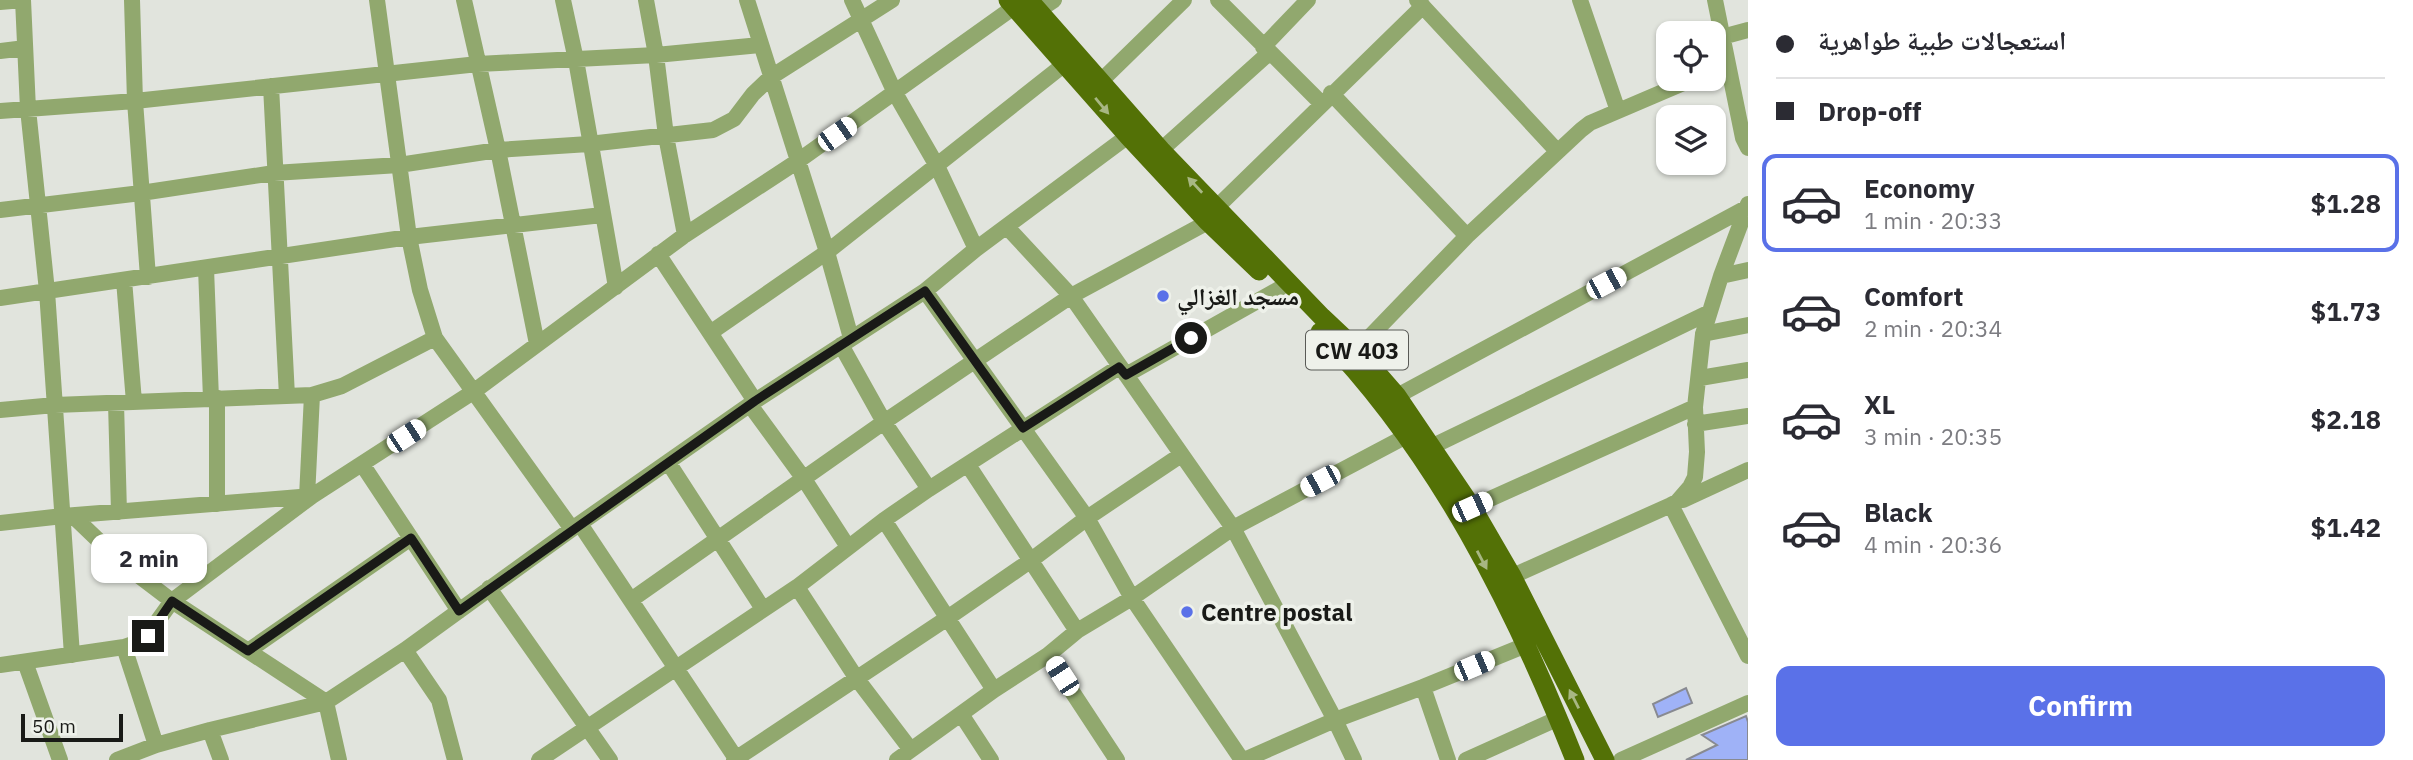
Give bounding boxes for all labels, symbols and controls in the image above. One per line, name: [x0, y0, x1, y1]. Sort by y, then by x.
map controls: [1656, 21, 1726, 175]
button: locate: [1656, 21, 1726, 91]
text: استعجالات طبية طواهرية: [1818, 23, 2066, 57]
text: Drop-off: [1818, 94, 1921, 128]
one-way arrow: [1094, 97, 1110, 115]
button: layers: [1656, 105, 1726, 175]
car: [814, 113, 861, 155]
text: Economy: [1864, 171, 1975, 205]
icon: car: [1780, 172, 1843, 235]
one-way arrow: [1187, 177, 1203, 194]
text: $1.28: [2311, 186, 2381, 220]
text: 1 min · 20:33: [1864, 205, 2002, 235]
car: [1583, 264, 1630, 302]
text: Comfort: [1864, 279, 1963, 313]
place label: مسجد الغزالي: [1177, 280, 1299, 316]
icon: car: [1780, 280, 1843, 343]
marker: مسجد الغزالي: [1155, 288, 1171, 304]
text: $1.73: [2311, 294, 2381, 328]
text: 2 min · 20:34: [1864, 313, 2002, 343]
route start: [1175, 322, 1207, 354]
road number: CW 403: [1306, 330, 1408, 370]
text: XL: [1864, 387, 1895, 421]
icon: car: [1780, 388, 1843, 451]
text: $2.18: [2311, 402, 2381, 436]
car: [383, 416, 430, 456]
text: 3 min · 20:35: [1864, 421, 2002, 451]
car: [1297, 462, 1344, 500]
car: [1449, 489, 1496, 525]
text: Black: [1864, 495, 1932, 529]
icon: car: [1780, 496, 1843, 559]
text: $1.42: [2311, 510, 2381, 544]
text: 4 min · 20:36: [1864, 529, 2002, 559]
callout: 2 min: [90, 534, 206, 584]
text: 2 min: [119, 543, 179, 573]
one-way arrow: [1476, 550, 1488, 569]
place label: Centre postal: [1201, 596, 1353, 628]
marker: Centre postal: [1179, 604, 1195, 620]
route end: [132, 620, 164, 652]
car: [1451, 648, 1498, 684]
car: [1042, 653, 1083, 699]
button: Confirm: [1776, 666, 2385, 746]
one-way arrow: [1569, 689, 1580, 709]
scale bar: [21, 711, 122, 743]
text: 50 m: [32, 714, 76, 738]

